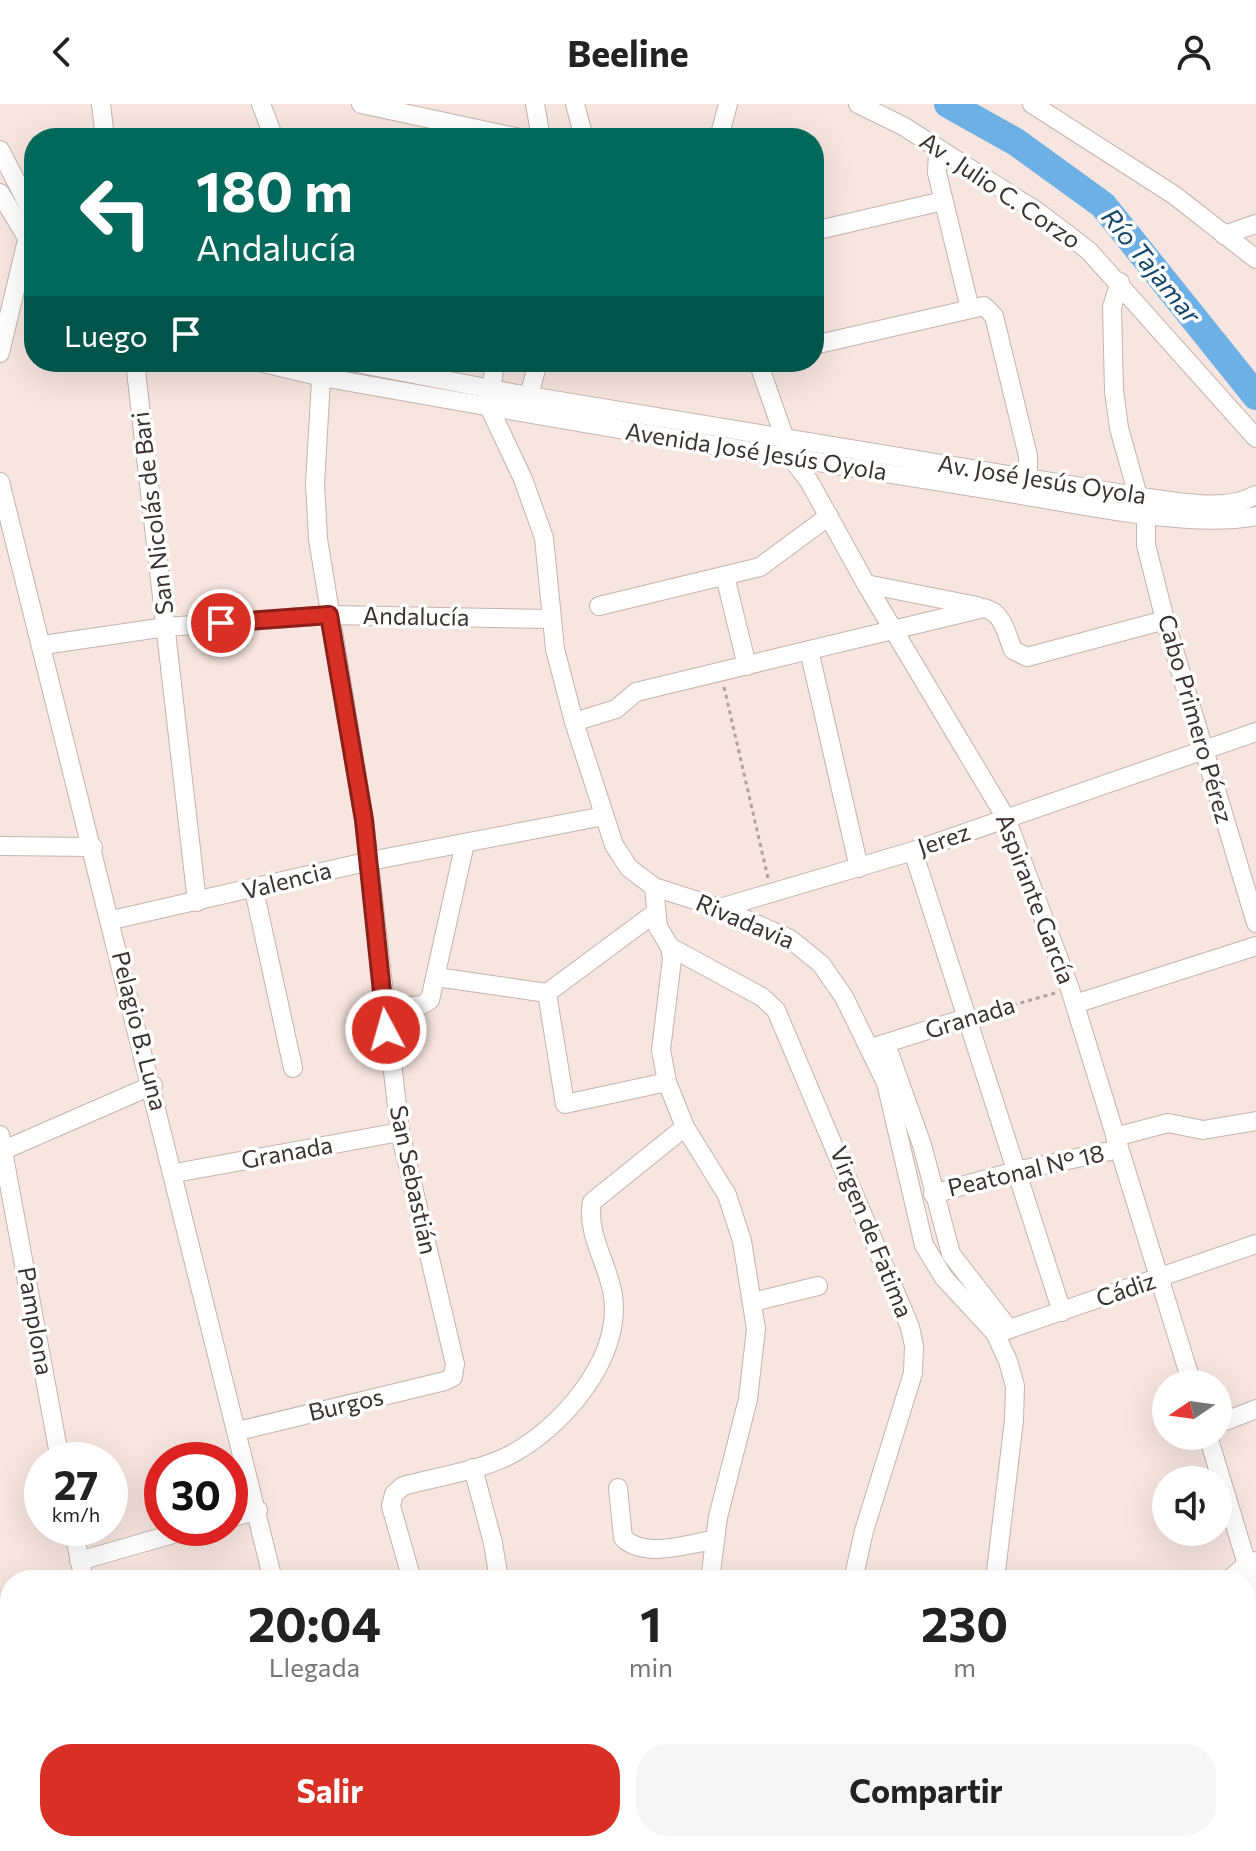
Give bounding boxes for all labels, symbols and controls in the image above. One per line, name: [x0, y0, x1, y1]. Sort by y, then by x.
icon: back: [40, 30, 84, 74]
text: Beeline: [567, 30, 689, 74]
icon: person: [1172, 30, 1216, 74]
street label: Av . Julio C. Corzo: [915, 125, 1087, 254]
text: 180 m: [196, 155, 353, 224]
icon: left: [64, 160, 168, 264]
water label: Río Tajamar: [1096, 201, 1209, 330]
text: Andalucía: [196, 224, 356, 268]
icon: arrive: [164, 312, 208, 356]
text: Luego: [64, 316, 148, 353]
street label: San Nicolás de Bari: [125, 410, 178, 616]
street label: Avenida José Jesús Oyola: [623, 416, 889, 486]
street label: Av. José Jesús Oyola: [936, 448, 1148, 509]
pin: [187, 589, 255, 657]
street label: Andalucía: [362, 600, 470, 631]
icon: arrive: [199, 601, 243, 645]
street label: Cabo Primero Pérez: [1153, 611, 1240, 826]
street label: Aspirante García: [991, 809, 1082, 988]
street label: Jerez: [914, 816, 974, 861]
street label: Valencia: [239, 854, 334, 905]
street label: Rivadavia: [692, 887, 799, 954]
street label: Pelagio B. Luna: [107, 948, 174, 1113]
position arrow: [344, 988, 428, 1072]
street label: Granada: [921, 989, 1018, 1044]
street label: San Sebastián: [385, 1103, 444, 1257]
street label: Granada: [239, 1129, 335, 1174]
street label: Peatonal N° 18: [945, 1137, 1107, 1202]
street label: Virgen de Fatima: [825, 1141, 920, 1321]
street label: Pamplona: [13, 1264, 60, 1377]
street label: Cádiz: [1092, 1265, 1159, 1312]
north arrow: [1152, 1370, 1232, 1450]
map controls: [1152, 1370, 1232, 1546]
street label: Burgos: [305, 1381, 386, 1426]
speed limit sign: 30: [144, 1442, 248, 1546]
text: 27: [54, 1459, 98, 1508]
button: sound: [1152, 1466, 1232, 1546]
text: km/h: [52, 1502, 100, 1526]
text: 20:04: [248, 1593, 381, 1652]
text: 1: [640, 1593, 662, 1652]
text: 230: [921, 1593, 1008, 1652]
text: Llegada: [269, 1651, 360, 1682]
text: min: [629, 1651, 673, 1682]
text: m: [953, 1651, 976, 1682]
button: Salir: [40, 1744, 620, 1836]
button: Compartir: [636, 1744, 1216, 1836]

